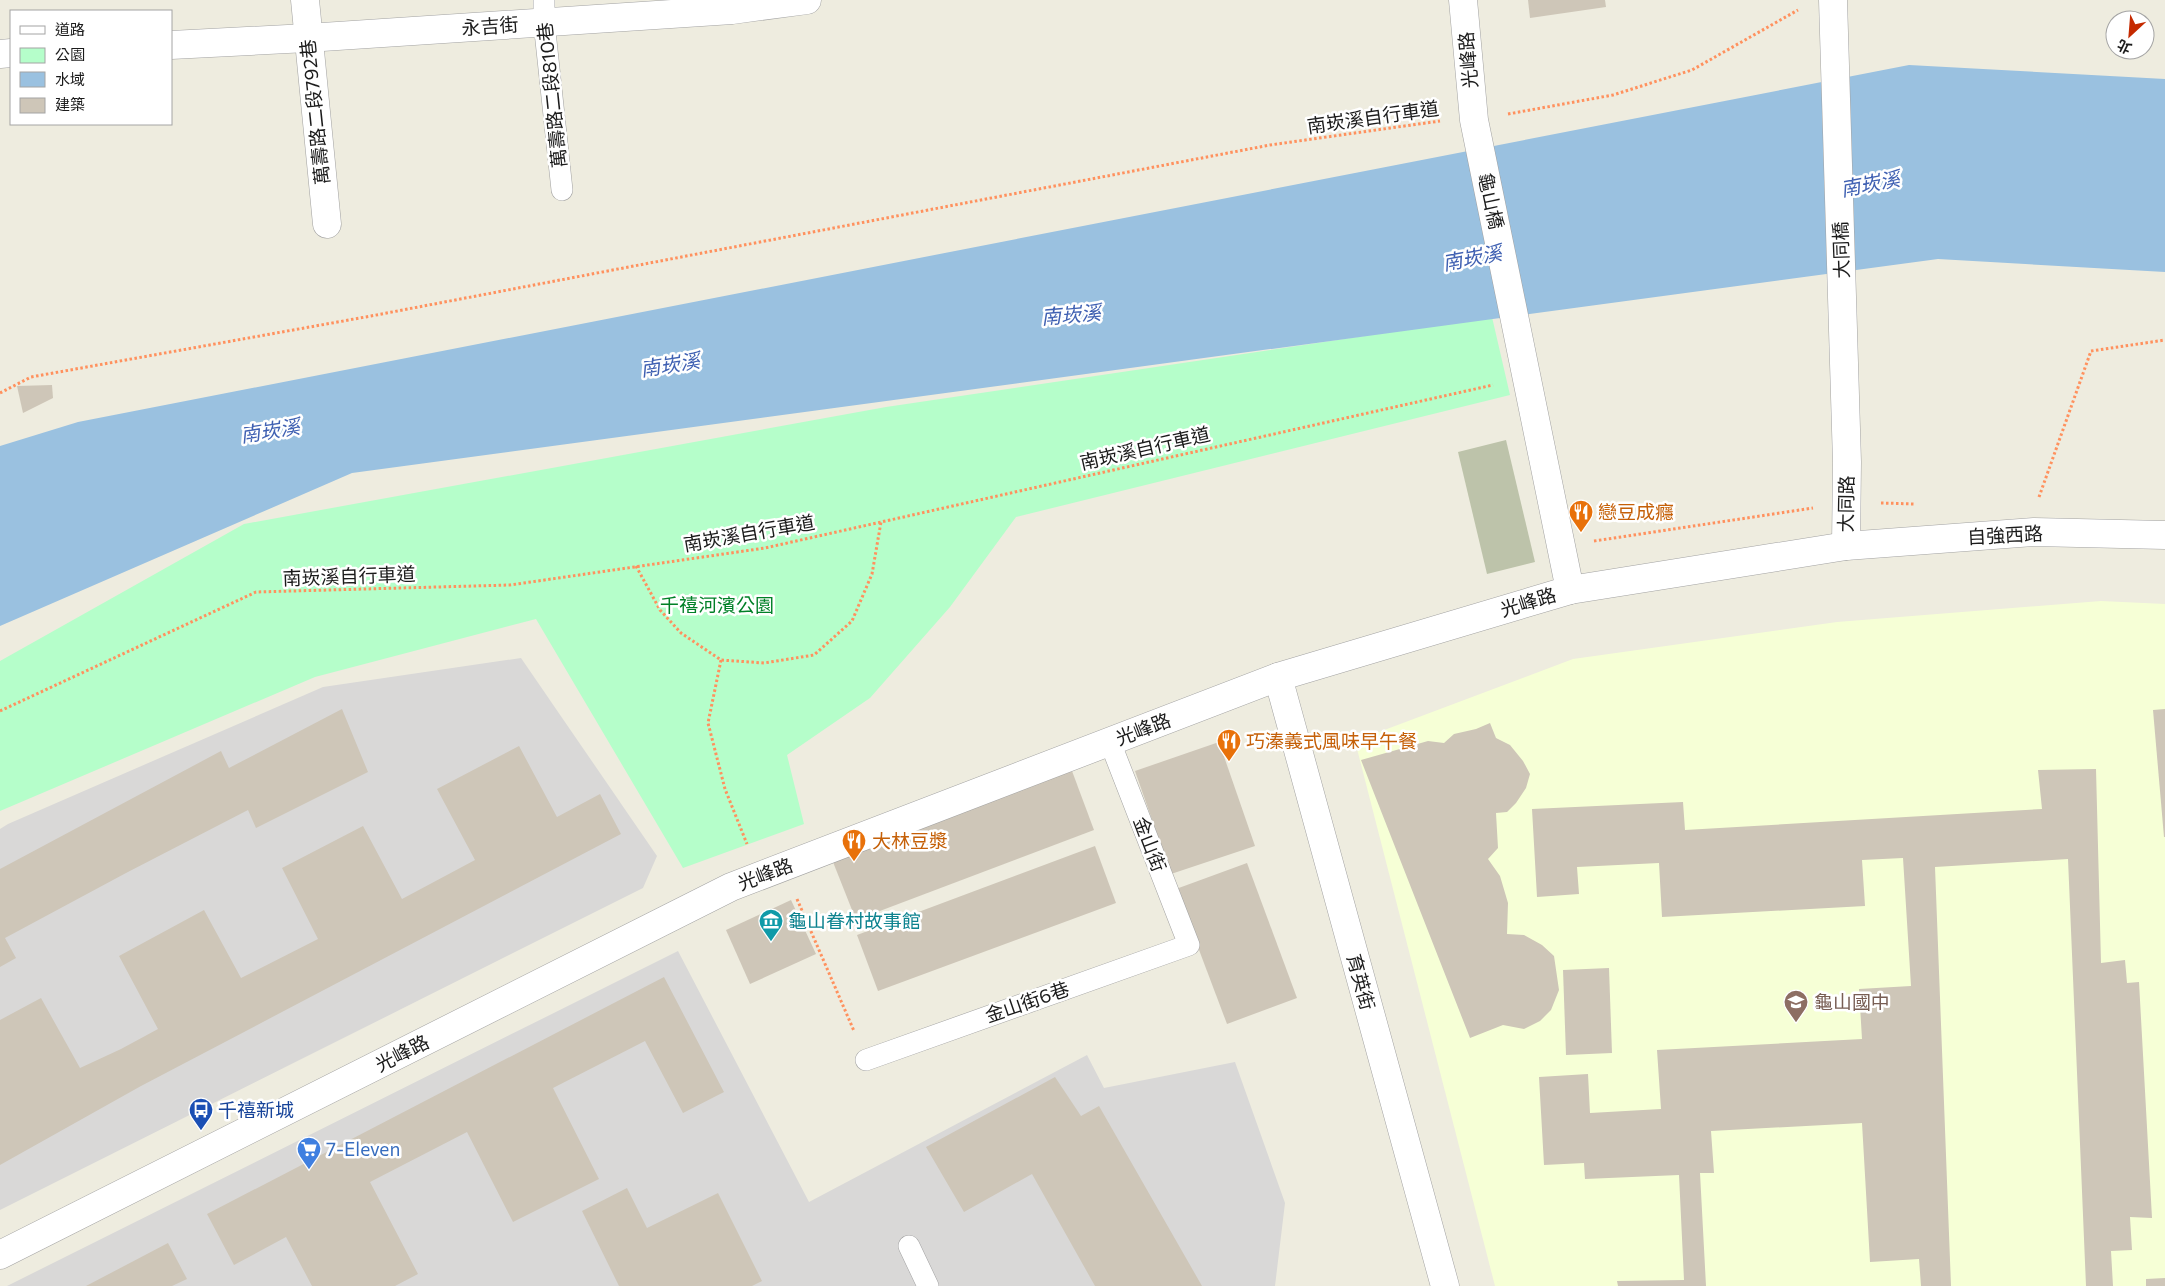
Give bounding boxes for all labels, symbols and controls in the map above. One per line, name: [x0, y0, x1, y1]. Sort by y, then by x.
legend: [10, 10, 172, 125]
north arrow: [2105, 10, 2155, 60]
street label: 永吉街: [461, 12, 519, 39]
text: 道路: [55, 20, 85, 38]
street label: 萬壽路二段810巷: [532, 21, 571, 169]
street label: 光峰路: [1454, 31, 1481, 89]
text: 北: [2114, 36, 2134, 58]
street label: 萬壽路二段792巷: [295, 38, 334, 186]
text: 公園: [55, 45, 85, 63]
text: 水域: [55, 70, 85, 88]
text: 建築: [55, 95, 85, 113]
street label: 南崁溪自行車道: [1305, 96, 1440, 137]
water label: 南崁溪: [1838, 165, 1904, 201]
street label: 龜山橋: [1474, 171, 1509, 231]
street label: 大同橋: [1828, 221, 1853, 279]
water label: 南崁溪: [1440, 239, 1506, 275]
water label: 南崁溪: [1040, 299, 1105, 329]
water label: 南崁溪: [638, 347, 704, 381]
water label: 南崁溪: [238, 413, 304, 447]
street label: 南崁溪自行車道: [1077, 421, 1212, 474]
street label: 大同路: [1834, 475, 1857, 533]
restaurant icon: 戀豆成癮: [1568, 499, 1594, 533]
place label: 戀豆成癮: [1598, 500, 1674, 523]
street label: 南崁溪自行車道: [681, 510, 816, 555]
street label: 自強西路: [1966, 521, 2044, 548]
street label: 南崁溪自行車道: [282, 562, 416, 589]
street label: 光峰路: [1497, 582, 1558, 621]
park label: 千禧河濱公園: [660, 593, 774, 616]
street label: 光峰路: [1112, 708, 1174, 749]
restaurant icon: 巧溱義式風味早午餐: [1216, 728, 1242, 762]
place label: 巧溱義式風味早午餐: [1246, 729, 1417, 752]
street label: 金山街: [1130, 813, 1171, 875]
restaurant icon: 大林豆漿: [841, 828, 867, 862]
place label: 大林豆漿: [872, 829, 948, 852]
street label: 光峰路: [734, 853, 796, 894]
museum icon: 龜山眷村故事館: [758, 908, 784, 942]
place label: 龜山眷村故事館: [788, 909, 921, 932]
street label: 育英街: [1343, 951, 1380, 1012]
street label: 金山街6巷: [982, 976, 1072, 1027]
school or university icon: 龜山國中: [1783, 989, 1809, 1023]
place label: 龜山國中: [1814, 990, 1890, 1013]
street label: 光峰路: [371, 1029, 432, 1076]
bus stop icon: 千禧新城: [188, 1097, 214, 1131]
place label: 千禧新城: [218, 1098, 294, 1121]
supermarket icon: 7-Eleven: [296, 1136, 322, 1170]
place label: 7-Eleven: [326, 1137, 400, 1160]

